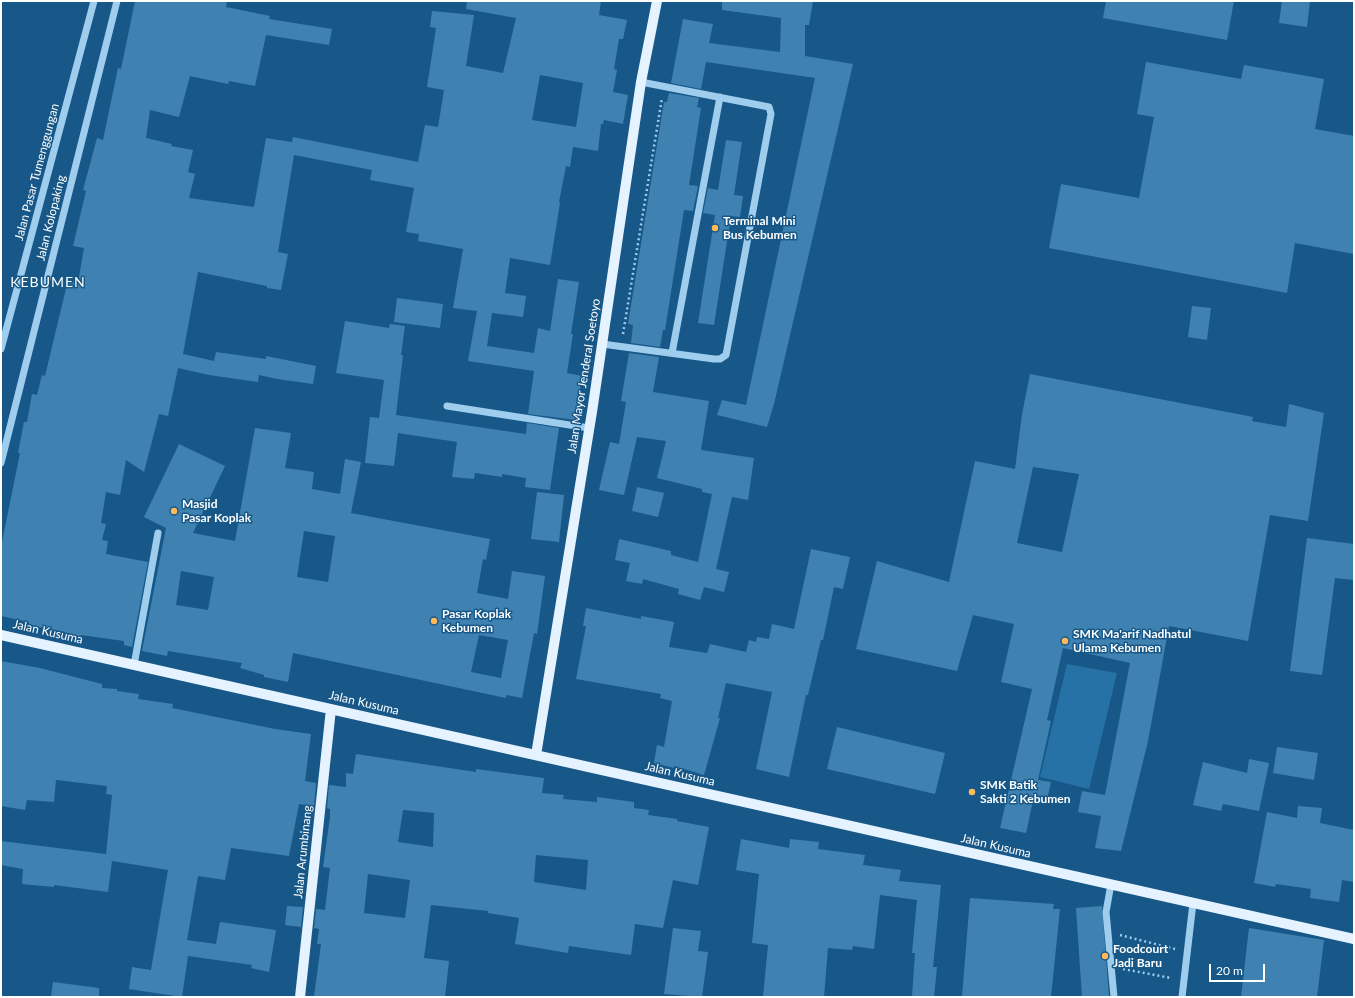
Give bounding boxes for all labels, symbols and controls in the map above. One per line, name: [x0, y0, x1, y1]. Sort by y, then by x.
street label: Jalan Pasar Tumenggungan: [12, 102, 62, 242]
street label: Jalan Kolopaking: [33, 174, 69, 262]
place label: Terminal Mini Bus Kebumen: [723, 214, 797, 242]
marker: Terminal Mini Bus Kebumen: [710, 223, 720, 233]
district label: KEBUMEN: [10, 274, 86, 290]
street label: Jalan Mayor Jenderal Soetoyo: [565, 297, 603, 455]
place label: Masjid Pasar Koplak: [182, 497, 251, 525]
marker: Masjid Pasar Koplak: [169, 506, 179, 516]
place label: Pasar Koplak Kebumen: [442, 607, 511, 635]
marker: Pasar Koplak Kebumen: [429, 616, 439, 626]
street label: Jalan Kusuma: [12, 617, 84, 647]
place label: SMK Ma'arif Nadhatul Ulama Kebumen: [1073, 627, 1191, 655]
marker: SMK Ma'arif Nadhatul Ulama Kebumen: [1060, 636, 1070, 646]
street label: Jalan Kusuma: [328, 688, 400, 718]
street label: Jalan Kusuma: [644, 759, 716, 789]
place label: SMK Batik Sakti 2 Kebumen: [980, 778, 1071, 806]
marker: SMK Batik Sakti 2 Kebumen: [967, 787, 977, 797]
street label: Jalan Arumbinang: [291, 805, 315, 899]
street label: Jalan Kusuma: [960, 831, 1032, 861]
place label: Foodcourt Jadi Baru: [1113, 942, 1168, 970]
marker: Foodcourt Jadi Baru: [1100, 951, 1110, 961]
scale bar: [1211, 956, 1267, 982]
text: 20 m: [1216, 963, 1243, 978]

